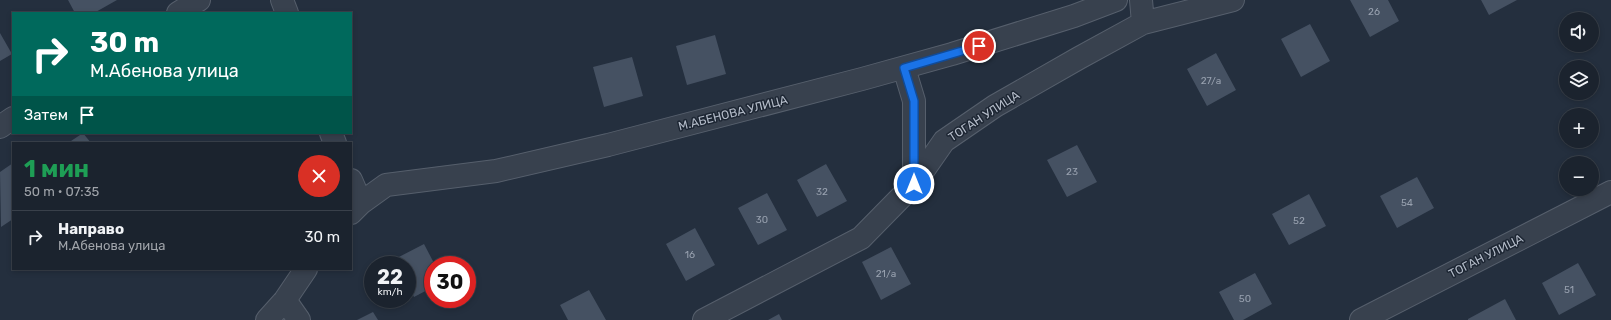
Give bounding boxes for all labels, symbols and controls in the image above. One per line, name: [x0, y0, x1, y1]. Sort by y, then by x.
house number: 26: [1368, 6, 1380, 18]
map controls: [1559, 12, 1599, 196]
button: sound: [1559, 12, 1599, 52]
text: 30 m: [90, 26, 159, 59]
icon: right: [24, 28, 76, 80]
pin: [962, 29, 996, 63]
icon: arrive: [968, 35, 990, 57]
text: М.Абенова улица: [90, 60, 239, 82]
button: layers: [1559, 60, 1599, 100]
house number: 27/а: [1201, 75, 1221, 87]
street label: ТОГАН УЛИЦА: [946, 88, 1022, 144]
street label: М.АБЕНОВА УЛИЦА: [677, 93, 789, 133]
icon: arrive: [76, 104, 98, 126]
text: Затем: [24, 106, 68, 124]
button: +: [1559, 108, 1599, 148]
text: 1 мин: [24, 155, 89, 183]
button: close: [298, 155, 340, 197]
button: −: [1559, 156, 1599, 196]
position arrow: [893, 163, 935, 205]
house number: 23: [1066, 166, 1078, 178]
text: 50 m · 07:35: [24, 184, 99, 199]
house number: 32: [816, 186, 828, 198]
house number: 54: [1401, 197, 1413, 209]
house number: 30: [756, 214, 768, 226]
house number: 52: [1293, 215, 1305, 227]
text: Направо: [58, 220, 124, 238]
icon: right: [24, 226, 46, 248]
text: 30 m: [304, 228, 340, 246]
street label: ТОГАН УЛИЦА: [1446, 231, 1526, 281]
text: М.Абенова улица: [58, 238, 165, 253]
house number: 16: [685, 249, 695, 261]
speed limit sign: 30: [424, 256, 476, 308]
text: 22: [377, 265, 403, 289]
house number: 21/а: [876, 268, 896, 280]
house number: 51: [1564, 284, 1574, 296]
text: km/h: [378, 286, 402, 298]
house number: 50: [1239, 293, 1251, 305]

